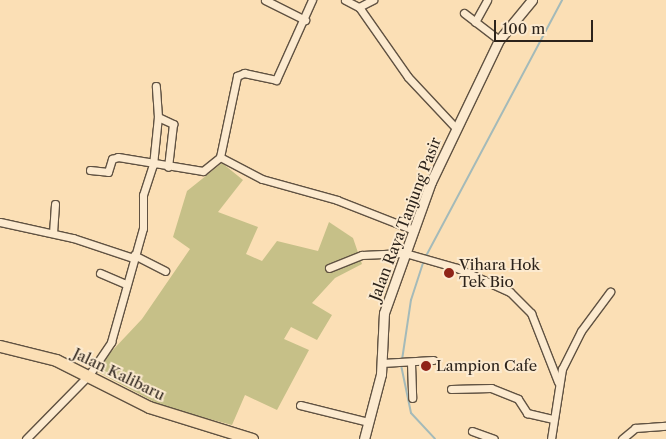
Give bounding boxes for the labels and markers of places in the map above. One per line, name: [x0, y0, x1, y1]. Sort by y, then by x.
place label: Vihara Hok Tek Bio: [459, 255, 540, 290]
marker: Vihara Hok Tek Bio: [443, 267, 455, 279]
place label: Lampion Cafe: [436, 357, 537, 375]
marker: Lampion Cafe: [420, 360, 432, 372]

